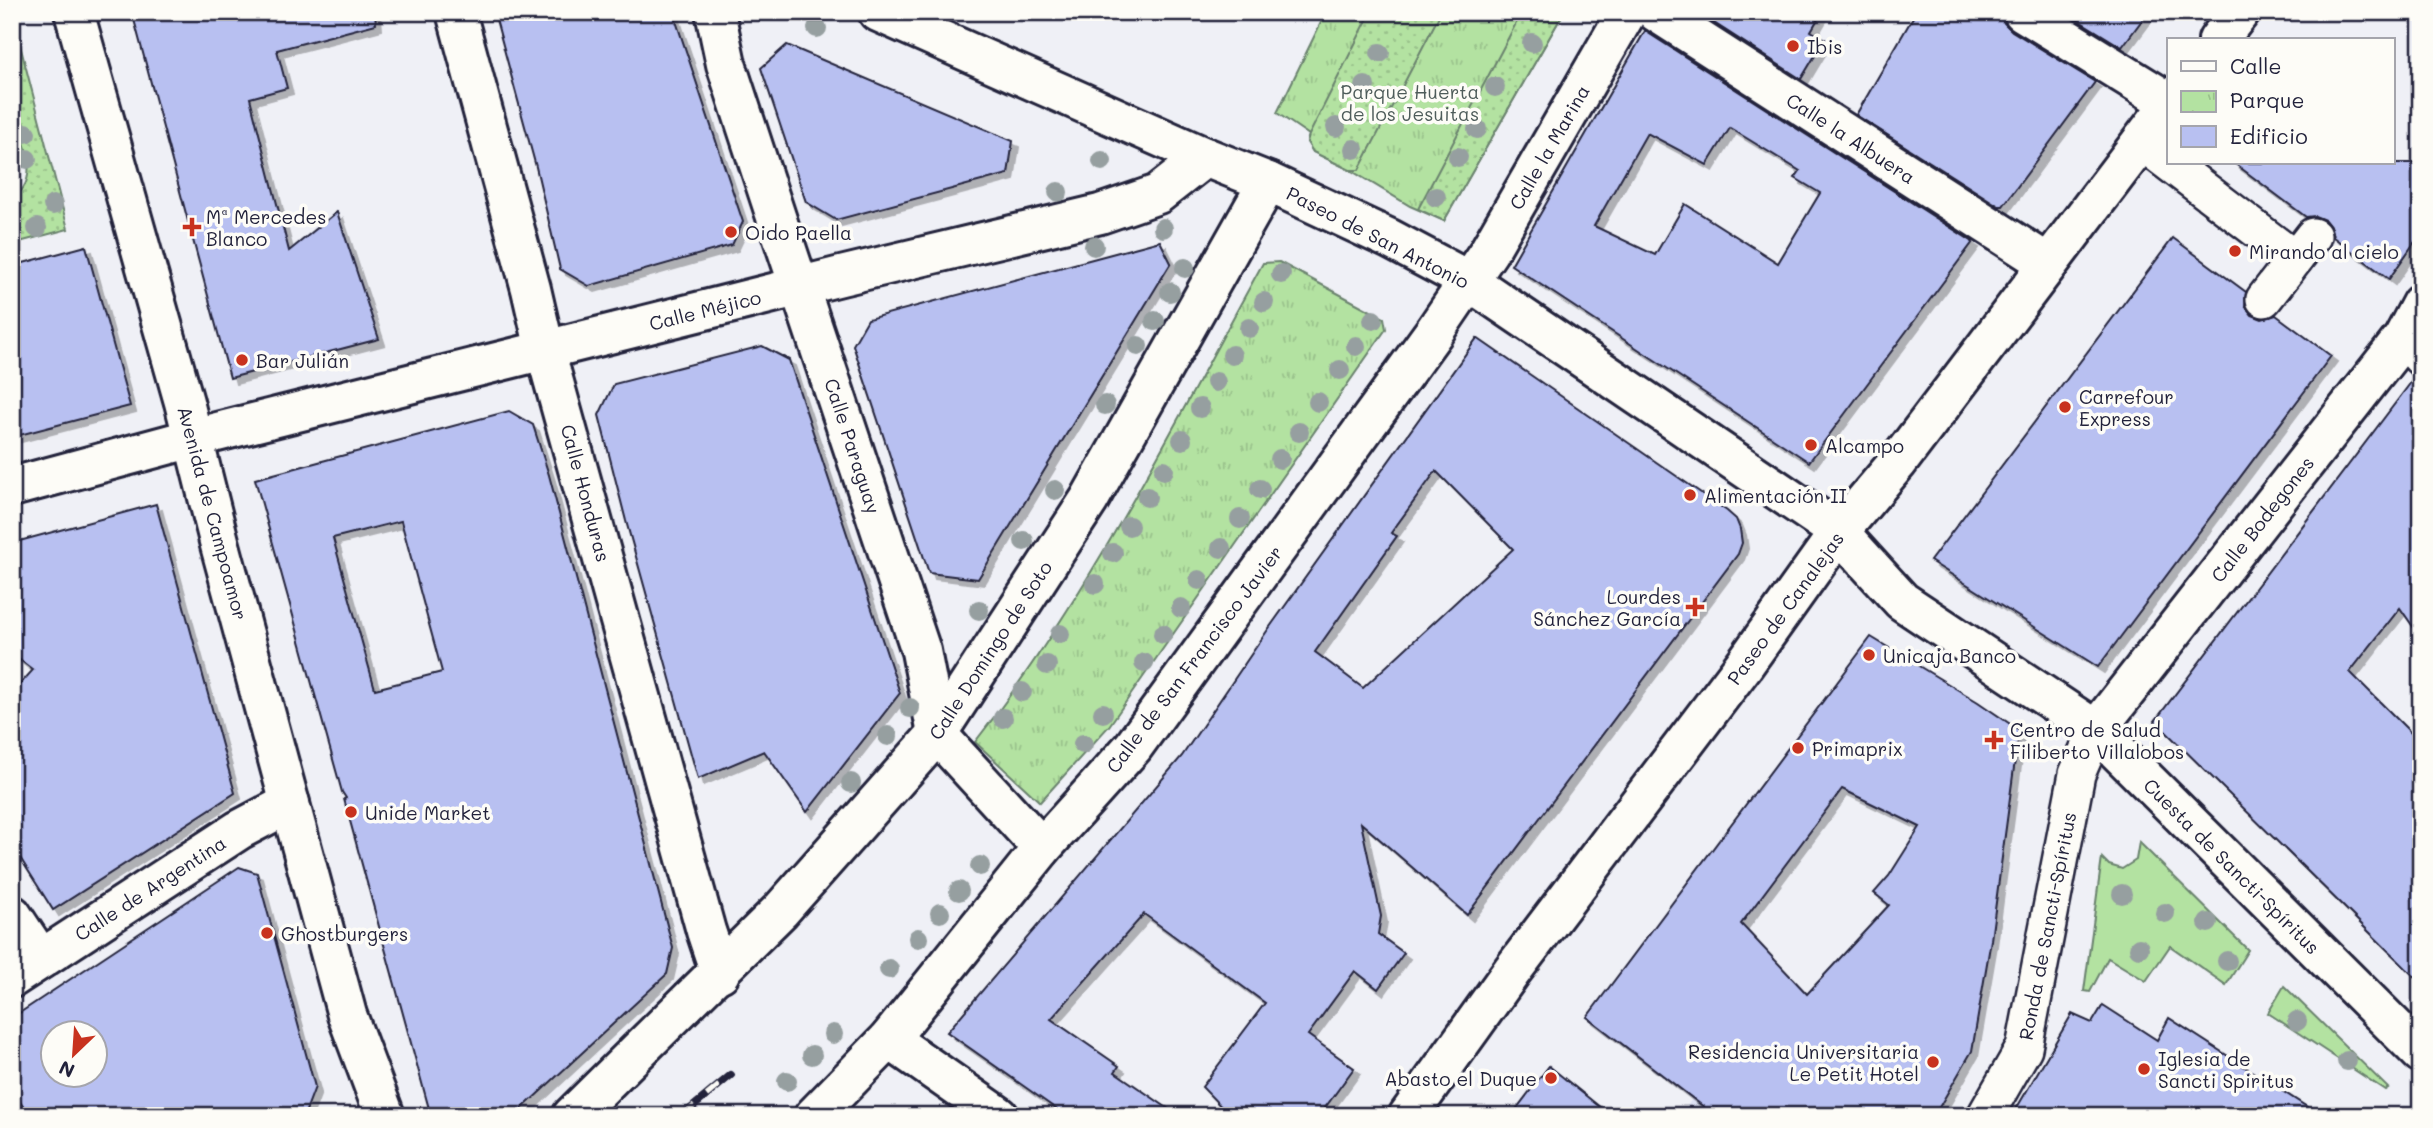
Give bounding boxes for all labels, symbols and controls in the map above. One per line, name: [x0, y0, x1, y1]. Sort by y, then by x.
place label: Ibis: [1807, 34, 1842, 59]
marker: Ibis: [1785, 38, 1801, 54]
legend: [2167, 38, 2394, 164]
text: Calle: [2230, 52, 2282, 79]
park label: Parque Huerta de los Jesuitas: [1341, 79, 1479, 126]
street label: Calle la Marina: [1503, 80, 1595, 214]
text: Parque: [2230, 86, 2304, 113]
street label: Calle la Albuera: [1782, 87, 1920, 189]
text: Edificio: [2230, 122, 2308, 149]
street label: Paseo de San Antonio: [1282, 180, 1474, 294]
place label: Mª Mercedes Blanco: [206, 204, 326, 251]
marker: Mª Mercedes Blanco: [184, 219, 200, 235]
place label: Oido Paella: [745, 220, 852, 245]
marker: Oido Paella: [723, 224, 739, 240]
place label: Mirando al cielo: [2249, 239, 2399, 264]
marker: Mirando al cielo: [2227, 243, 2243, 259]
street label: Calle Méjico: [647, 284, 763, 336]
place label: Bar Julián: [256, 348, 349, 373]
marker: Bar Julián: [234, 352, 250, 368]
street label: Calle Paraguay: [819, 375, 887, 517]
place label: Carrefour Express: [2079, 384, 2174, 431]
marker: Carrefour Express: [2057, 399, 2073, 415]
street label: Avenida de Campoamor: [172, 403, 254, 623]
street label: Calle Honduras: [556, 422, 616, 564]
place label: Alcampo: [1825, 433, 1904, 458]
marker: Alcampo: [1803, 437, 1819, 453]
street label: Calle Bodegones: [2205, 451, 2319, 587]
place label: Alimentación II: [1704, 483, 1847, 508]
marker: Alimentación II: [1682, 487, 1698, 503]
street label: Paseo de Canalejas: [1721, 526, 1849, 690]
street label: Calle de San Francisco Javier: [1100, 540, 1288, 778]
street label: Calle Domingo de Soto: [923, 556, 1057, 744]
place label: Lourdes Sánchez García: [1533, 584, 1681, 631]
marker: Lourdes Sánchez García: [1687, 599, 1703, 615]
place label: Unicaja Banco: [1883, 643, 2016, 668]
marker: Unicaja Banco: [1861, 647, 1877, 663]
place label: Centro de Salud Filiberto Villalobos: [2010, 717, 2184, 764]
marker: Centro de Salud Filiberto Villalobos: [1984, 730, 2004, 750]
place label: Primaprix: [1812, 736, 1903, 761]
marker: Primaprix: [1790, 740, 1806, 756]
street label: Cuesta de Sancti-Spíritus: [2139, 773, 2325, 959]
place label: Unide Market: [365, 800, 491, 825]
marker: Unide Market: [343, 804, 359, 820]
street label: Ronda de Sancti-Spíritus: [2013, 810, 2081, 1042]
street label: Calle de Argentina: [70, 830, 230, 946]
place label: Ghostburgers: [281, 921, 408, 946]
marker: Ghostburgers: [259, 925, 275, 941]
north arrow: [38, 1020, 108, 1090]
place label: Residencia Universitaria Le Petit Hotel: [1688, 1039, 1919, 1086]
place label: Iglesia de Sancti Spiritus: [2158, 1046, 2294, 1093]
marker: Residencia Universitaria Le Petit Hotel: [1925, 1054, 1941, 1070]
text: N: [55, 1055, 78, 1084]
marker: Iglesia de Sancti Spiritus: [2136, 1061, 2152, 1077]
place label: Abasto el Duque: [1385, 1066, 1537, 1091]
marker: Abasto el Duque: [1543, 1070, 1559, 1086]

